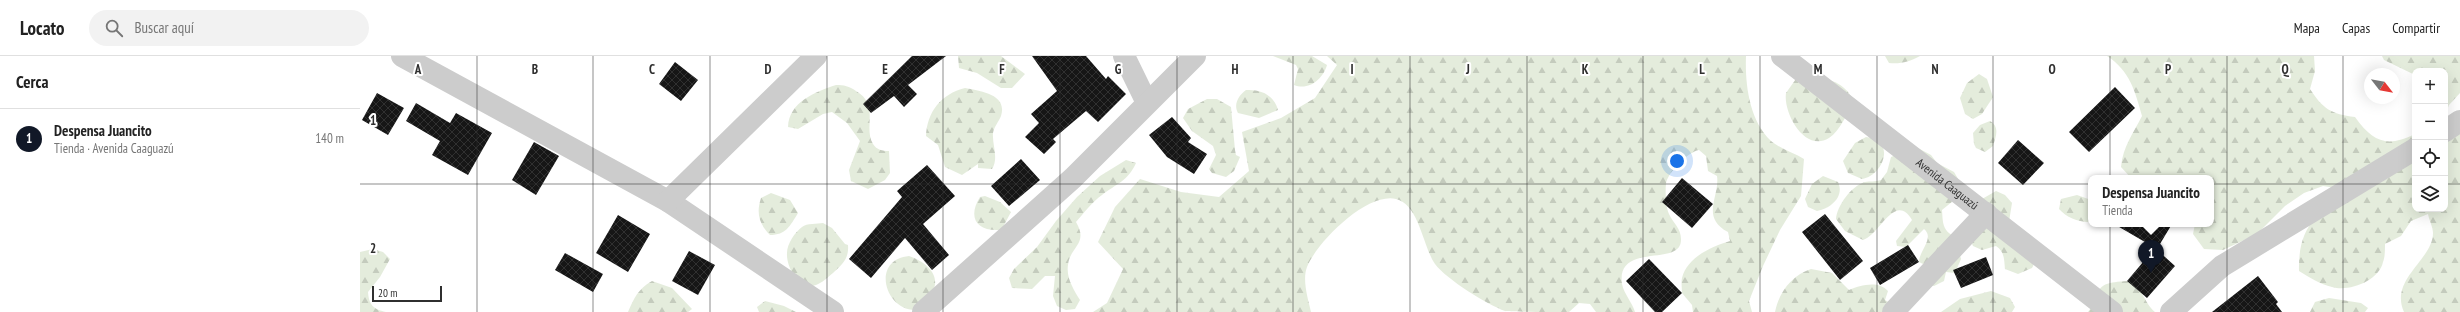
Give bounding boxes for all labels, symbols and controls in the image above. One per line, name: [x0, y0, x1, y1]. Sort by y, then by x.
search box: [89, 10, 369, 46]
text: Locato: [20, 16, 65, 40]
icon: search: [103, 17, 125, 39]
text: Buscar aquí: [135, 18, 194, 37]
text: Mapa: [2294, 19, 2320, 37]
text: Capas: [2342, 19, 2370, 37]
text: Compartir: [2392, 19, 2440, 37]
text: A: [414, 61, 422, 78]
text: B: [532, 61, 538, 78]
text: C: [649, 61, 655, 78]
text: D: [765, 61, 772, 78]
text: E: [882, 61, 888, 78]
text: F: [999, 61, 1005, 78]
text: G: [1115, 61, 1122, 78]
text: H: [1232, 61, 1239, 78]
text: I: [1350, 61, 1354, 78]
text: J: [1465, 61, 1470, 78]
text: K: [1582, 61, 1589, 78]
text: L: [1699, 61, 1705, 78]
text: M: [1814, 61, 1823, 78]
text: N: [1931, 61, 1939, 78]
text: O: [2048, 61, 2056, 78]
text: P: [2165, 61, 2171, 78]
text: Q: [2281, 61, 2289, 78]
north arrow: [2364, 68, 2400, 104]
map controls: [2412, 68, 2448, 212]
button: +: [2412, 68, 2448, 104]
text: Cerca: [16, 71, 49, 93]
button: −: [2412, 104, 2448, 140]
text: 1: [370, 112, 376, 129]
text: Despensa Juancito: [54, 121, 152, 140]
text: 1: [26, 130, 32, 147]
text: 140 m: [315, 130, 344, 147]
text: Tienda · Avenida Caaguazú: [54, 140, 174, 157]
button: locate: [2412, 140, 2448, 176]
your location: [1667, 151, 1687, 171]
street label: Avenida Caaguazú: [1913, 155, 1982, 213]
popup: [2088, 175, 2214, 227]
button: layers: [2412, 176, 2448, 212]
text: Despensa Juancito: [2102, 183, 2200, 202]
text: Tienda: [2102, 202, 2133, 219]
text: 2: [370, 240, 376, 257]
pin: 1: [2138, 240, 2164, 273]
scale bar: [372, 284, 442, 303]
text: 20 m: [378, 286, 397, 300]

